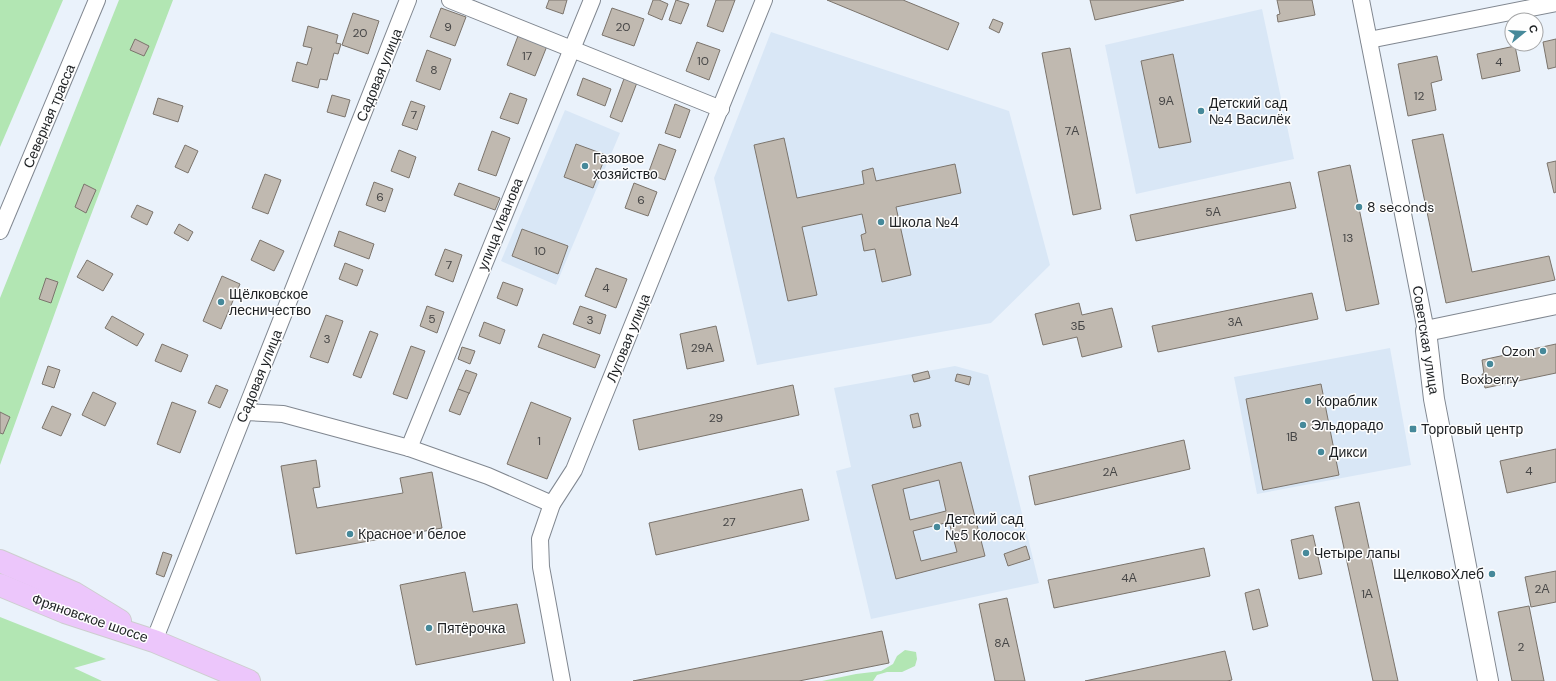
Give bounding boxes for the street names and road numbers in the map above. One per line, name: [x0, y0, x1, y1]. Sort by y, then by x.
street label: Садовая улица: [352, 26, 406, 124]
street label: Северная трасса: [19, 61, 79, 171]
street label: улица Иванова: [473, 175, 527, 273]
street label: Советская улица: [1409, 284, 1444, 396]
street label: Луговая улица: [602, 291, 654, 385]
street label: Садовая улица: [232, 327, 286, 425]
street label: Фряновское шоссе: [29, 590, 151, 646]

